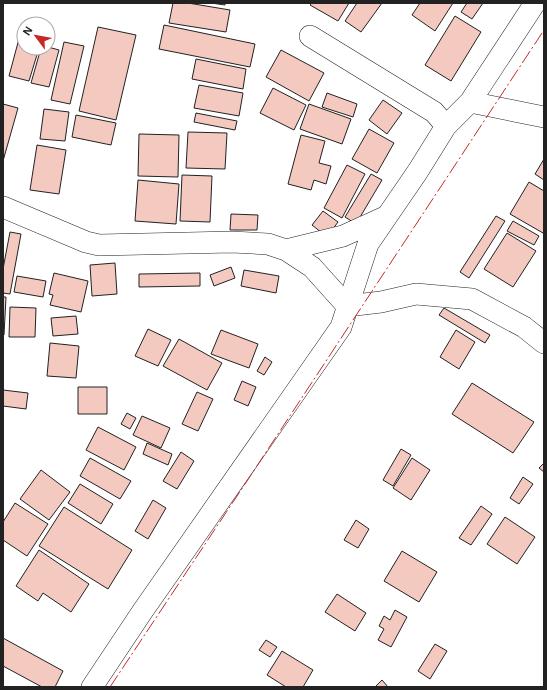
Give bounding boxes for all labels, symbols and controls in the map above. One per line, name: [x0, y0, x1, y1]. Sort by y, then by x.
north arrow: [16, 16, 56, 56]
text: N: [20, 24, 35, 37]

